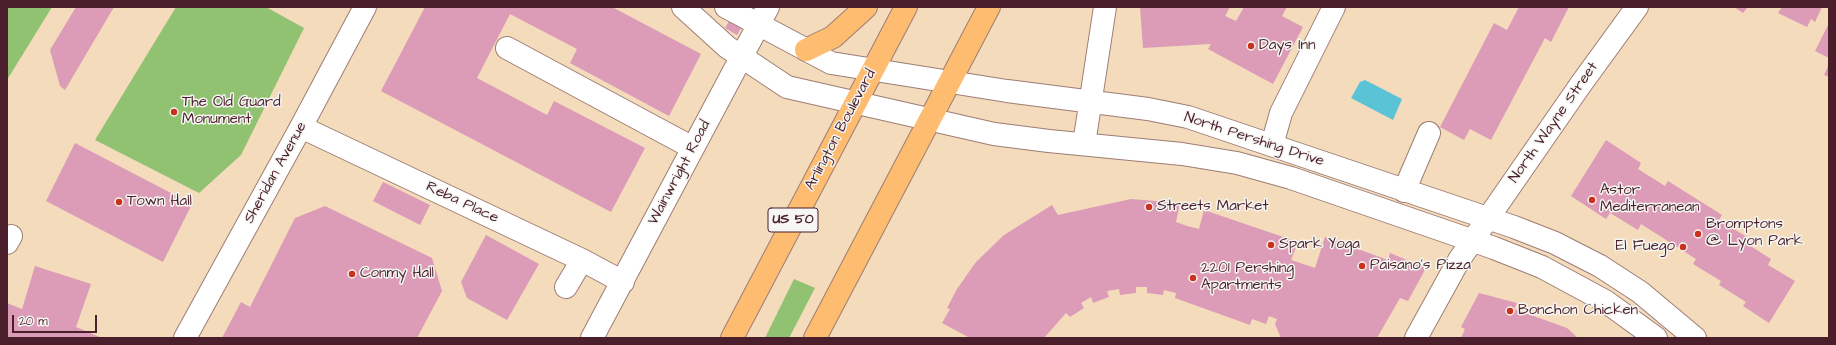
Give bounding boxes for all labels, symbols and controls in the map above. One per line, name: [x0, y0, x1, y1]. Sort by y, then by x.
place label: Days Inn: [1259, 37, 1315, 55]
marker: Days Inn: [1246, 41, 1256, 51]
street label: North Wayne Street: [1505, 59, 1603, 187]
street label: Arlington Boulevard: [802, 66, 880, 194]
place label: The Old Guard Monument: [182, 94, 281, 129]
marker: The Old Guard Monument: [169, 107, 179, 117]
street label: North Pershing Drive: [1182, 109, 1326, 171]
street label: Wainwright Road: [645, 118, 715, 228]
street label: Sheridan Avenue: [241, 119, 311, 227]
street label: Reba Place: [423, 178, 501, 228]
place label: Astor Mediterranean: [1600, 182, 1700, 217]
place label: Town Hall: [127, 193, 192, 211]
marker: Astor Mediterranean: [1587, 195, 1597, 205]
marker: Town Hall: [114, 197, 124, 207]
place label: Streets Market: [1157, 198, 1269, 216]
marker: Streets Market: [1144, 202, 1154, 212]
road number: US 50: [768, 208, 818, 232]
place label: Bromptons @ Lyon Park: [1706, 216, 1803, 251]
marker: Bromptons @ Lyon Park: [1693, 229, 1703, 239]
place label: Spark Yoga: [1279, 236, 1360, 254]
place label: El Fuego: [1615, 238, 1675, 256]
marker: Spark Yoga: [1266, 240, 1276, 250]
marker: El Fuego: [1678, 242, 1688, 252]
place label: Paisano's Pizza: [1370, 257, 1471, 275]
place label: 2201 Pershing Apartments: [1201, 260, 1294, 295]
marker: Paisano's Pizza: [1357, 261, 1367, 271]
place label: Conmy Hall: [360, 265, 434, 283]
marker: Conmy Hall: [347, 269, 357, 279]
marker: 2201 Pershing Apartments: [1188, 273, 1198, 283]
place label: Bonchon Chicken: [1518, 302, 1638, 320]
marker: Bonchon Chicken: [1505, 306, 1515, 316]
scale bar: [14, 307, 99, 333]
text: 20 m: [19, 313, 48, 330]

